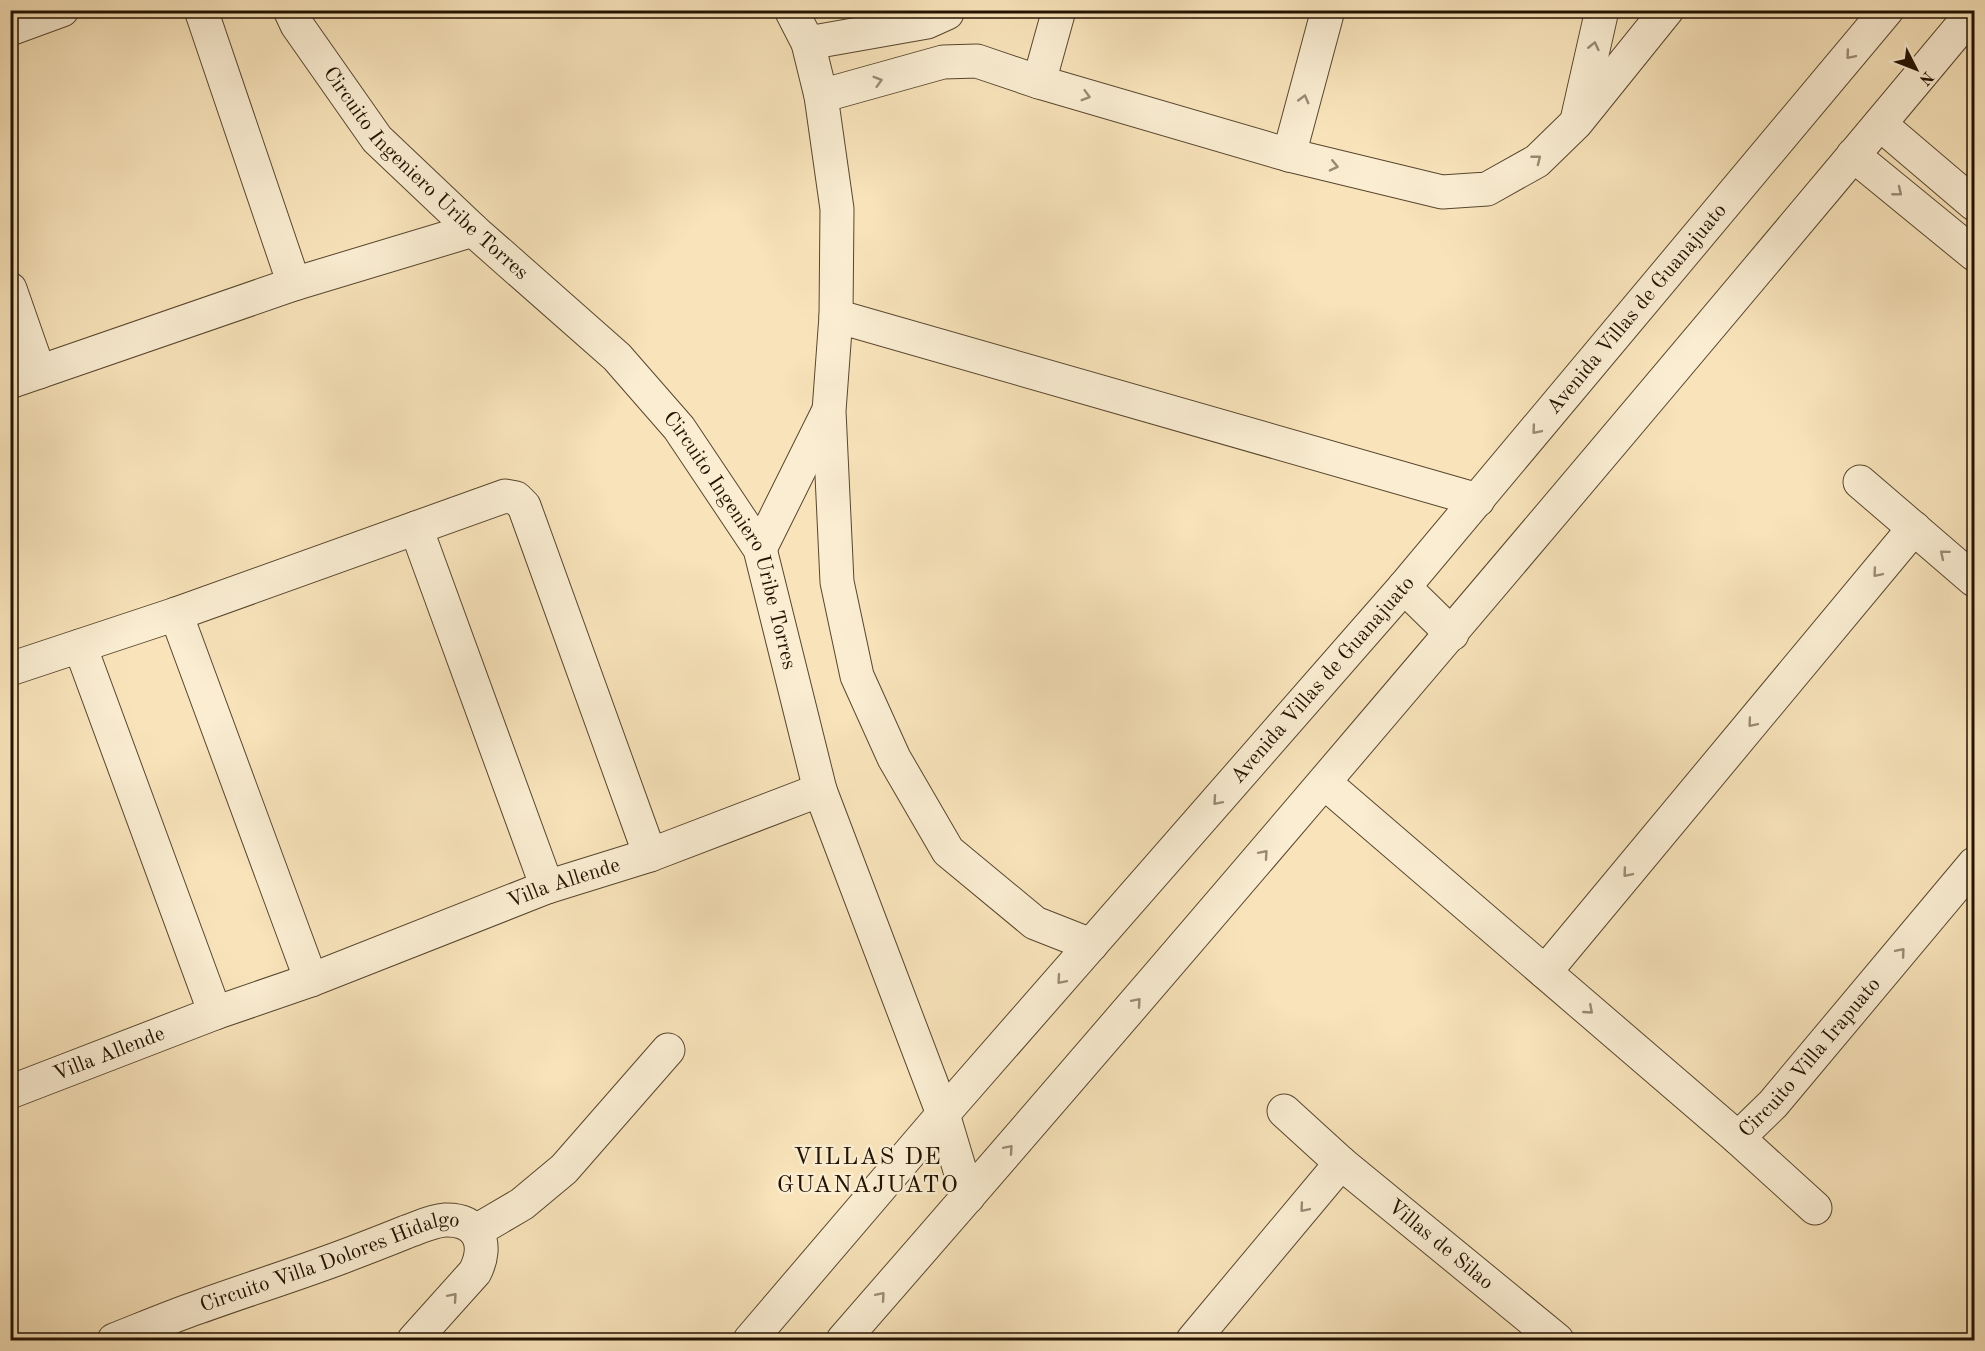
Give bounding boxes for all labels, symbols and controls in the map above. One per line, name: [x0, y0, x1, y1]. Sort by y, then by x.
north arrow: [1886, 39, 1946, 99]
one-way arrow: [1586, 42, 1599, 52]
one-way arrow: [1846, 48, 1857, 59]
street label: Circuito Ingeniero Uribe Torres: [319, 63, 532, 284]
text: N: [1915, 68, 1936, 88]
one-way arrow: [873, 75, 883, 88]
one-way arrow: [1080, 89, 1091, 101]
one-way arrow: [1297, 94, 1310, 104]
one-way arrow: [1530, 156, 1541, 167]
one-way arrow: [1329, 159, 1339, 172]
one-way arrow: [1892, 185, 1903, 196]
street label: Avenida Villas de Guanajuato: [1543, 200, 1731, 418]
street label: Circuito Ingeniero Uribe Torres: [659, 407, 800, 672]
one-way arrow: [1532, 423, 1543, 434]
one-way arrow: [1940, 550, 1951, 561]
one-way arrow: [1873, 566, 1884, 577]
street label: Avenida Villas de Guanajuato: [1227, 572, 1419, 787]
one-way arrow: [1748, 716, 1759, 727]
one-way arrow: [1213, 794, 1224, 805]
one-way arrow: [1257, 850, 1268, 861]
street label: Villa Allende: [504, 854, 623, 912]
one-way arrow: [1623, 866, 1634, 877]
one-way arrow: [1893, 948, 1904, 959]
one-way arrow: [1057, 973, 1068, 984]
street label: Circuito Villa Irapuato: [1735, 974, 1885, 1141]
one-way arrow: [1130, 998, 1141, 1009]
one-way arrow: [1582, 1003, 1593, 1014]
street label: Villa Allende: [50, 1023, 168, 1085]
district label: VILLAS DE GUANAJUATO: [777, 1146, 959, 1198]
one-way arrow: [1002, 1146, 1013, 1156]
street label: Villas de Silao: [1384, 1196, 1497, 1294]
one-way arrow: [1300, 1201, 1311, 1212]
street label: Circuito Villa Dolores Hidalgo: [197, 1209, 461, 1316]
one-way arrow: [446, 1293, 457, 1304]
one-way arrow: [874, 1293, 885, 1303]

